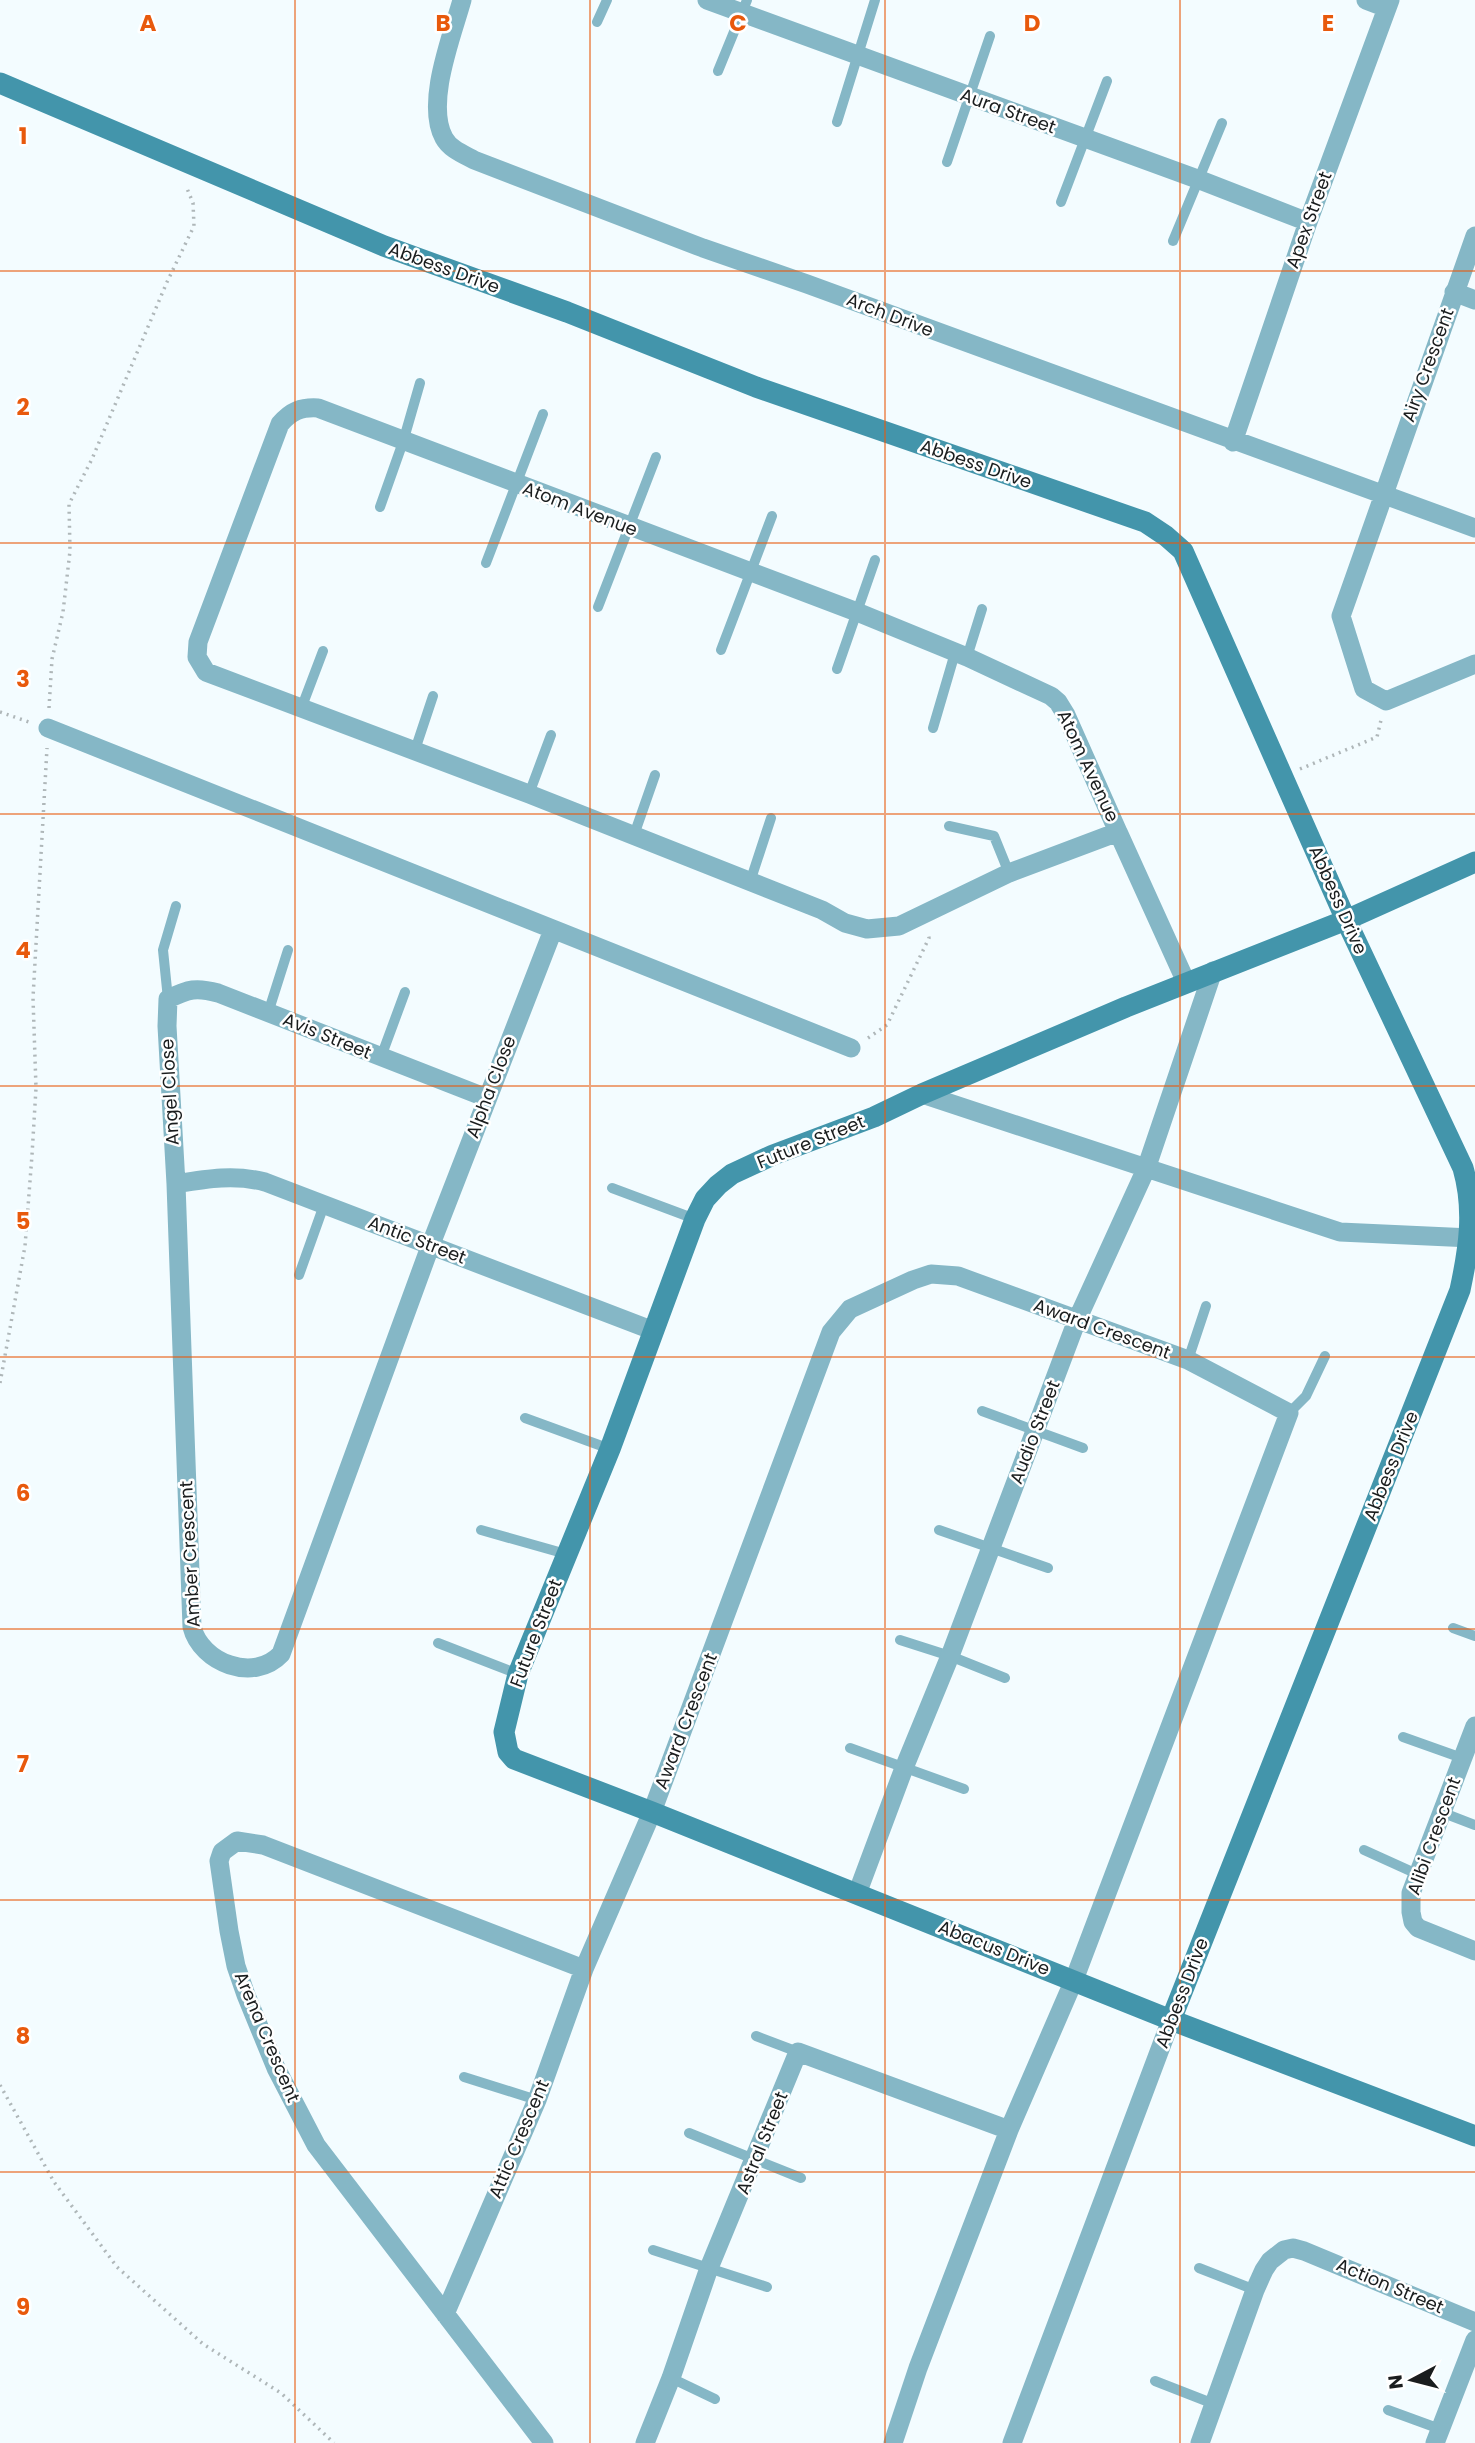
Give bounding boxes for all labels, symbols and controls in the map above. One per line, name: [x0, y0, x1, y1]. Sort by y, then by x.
text: A: [140, 7, 157, 39]
text: B: [435, 7, 451, 39]
text: C: [729, 7, 747, 39]
text: D: [1024, 7, 1040, 39]
text: E: [1322, 7, 1334, 39]
street label: Aura Street: [957, 82, 1059, 139]
text: 1: [19, 120, 27, 152]
street label: Apex Street: [1279, 168, 1338, 272]
street label: Abbess Drive: [385, 236, 503, 299]
street label: Arch Drive: [843, 287, 937, 343]
street label: Airy Crescent: [1395, 304, 1460, 425]
text: 2: [16, 391, 30, 423]
street label: Abbess Drive: [917, 433, 1035, 494]
street label: Atom Avenue: [519, 475, 641, 542]
text: 3: [16, 663, 30, 695]
street label: Atom Avenue: [1052, 706, 1125, 826]
street label: Abbess Drive: [1303, 842, 1374, 958]
text: 4: [15, 934, 31, 966]
street label: Avis Street: [279, 1006, 375, 1065]
street label: Alpha Close: [460, 1032, 521, 1142]
street label: Angel Close: [154, 1038, 185, 1146]
street label: Future Street: [753, 1109, 868, 1174]
text: 5: [16, 1205, 30, 1237]
street label: Antic Street: [365, 1209, 470, 1270]
street label: Award Crescent: [1030, 1292, 1174, 1365]
street label: Audio Street: [1003, 1376, 1066, 1487]
street label: Abbess Drive: [1357, 1407, 1424, 1524]
text: 6: [16, 1477, 30, 1509]
street label: Amber Crescent: [173, 1480, 206, 1628]
street label: Future Street: [503, 1575, 568, 1691]
street label: Award Crescent: [648, 1649, 723, 1793]
text: 7: [17, 1748, 29, 1780]
street label: Alibi Crescent: [1401, 1773, 1466, 1898]
street label: Abacus Drive: [935, 1914, 1054, 1981]
street label: Abbess Drive: [1149, 1934, 1214, 2052]
street label: Arena Crescent: [229, 1968, 306, 2106]
text: 8: [16, 2020, 30, 2052]
street label: Attic Crescent: [482, 2076, 555, 2202]
street label: Astral Street: [730, 2088, 794, 2198]
street label: Action Street: [1333, 2252, 1448, 2319]
text: 9: [16, 2291, 30, 2323]
north arrow: [1377, 2345, 1447, 2415]
text: N: [1381, 2373, 1410, 2391]

